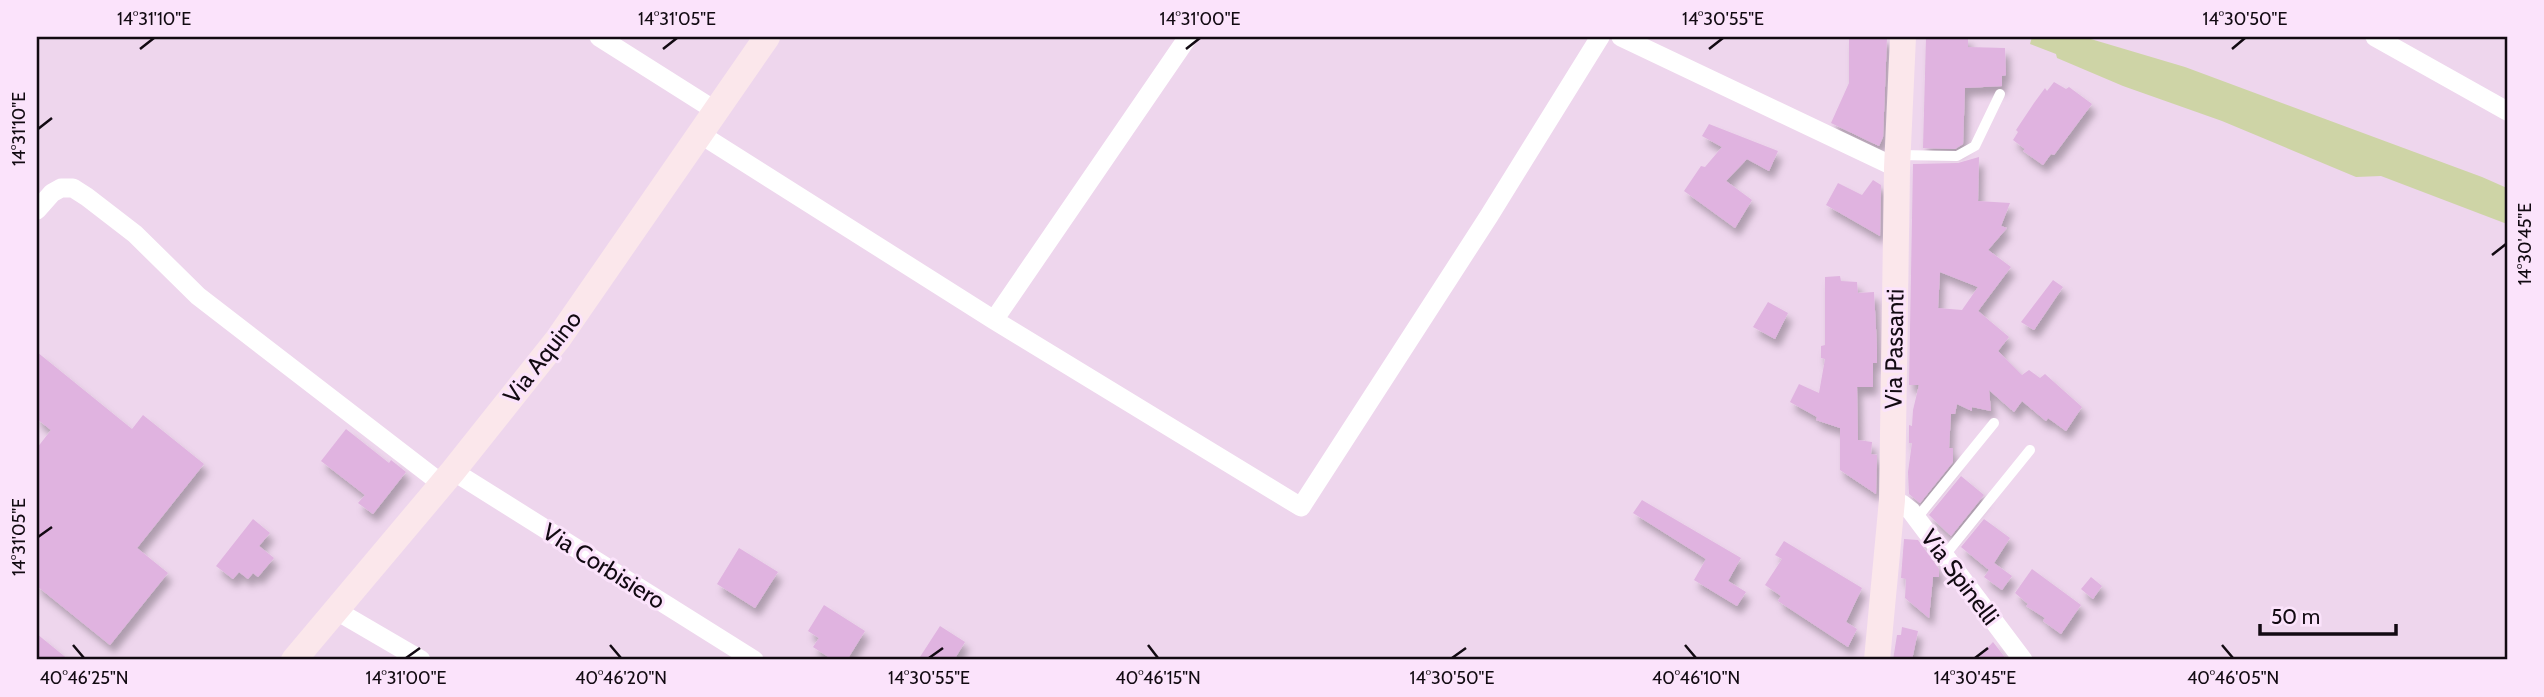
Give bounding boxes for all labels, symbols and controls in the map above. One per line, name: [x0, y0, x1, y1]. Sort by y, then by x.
text: 14°31'10"E: [117, 8, 191, 30]
text: 14°31'05"E: [638, 8, 716, 30]
text: 14°31'00"E: [1160, 8, 1240, 30]
text: 14°30'55"E: [1682, 8, 1764, 30]
text: 14°30'50"E: [2203, 8, 2287, 30]
text: 14°31'10"E: [8, 92, 30, 166]
text: 14°30'45"E: [2514, 203, 2536, 285]
street label: Via Passanti: [1878, 289, 1910, 409]
street label: Via Aquino: [497, 305, 587, 409]
text: 14°31'05"E: [8, 498, 30, 576]
street label: Via Corbisiero: [537, 517, 671, 615]
street label: Via Spinelli: [1915, 523, 2005, 631]
scale bar: [2260, 592, 2397, 636]
text: 50 m: [2271, 604, 2320, 629]
text: 40°46'25"N: [39, 667, 129, 689]
text: 14°31'00"E: [366, 667, 446, 689]
text: 40°46'20"N: [575, 667, 667, 689]
text: 14°30'55"E: [888, 667, 970, 689]
text: 40°46'15"N: [1115, 667, 1201, 689]
text: 14°30'50"E: [1410, 667, 1494, 689]
text: 40°46'10"N: [1652, 667, 1740, 689]
text: 14°30'45"E: [1934, 667, 2016, 689]
text: 40°46'05"N: [2187, 667, 2279, 689]

